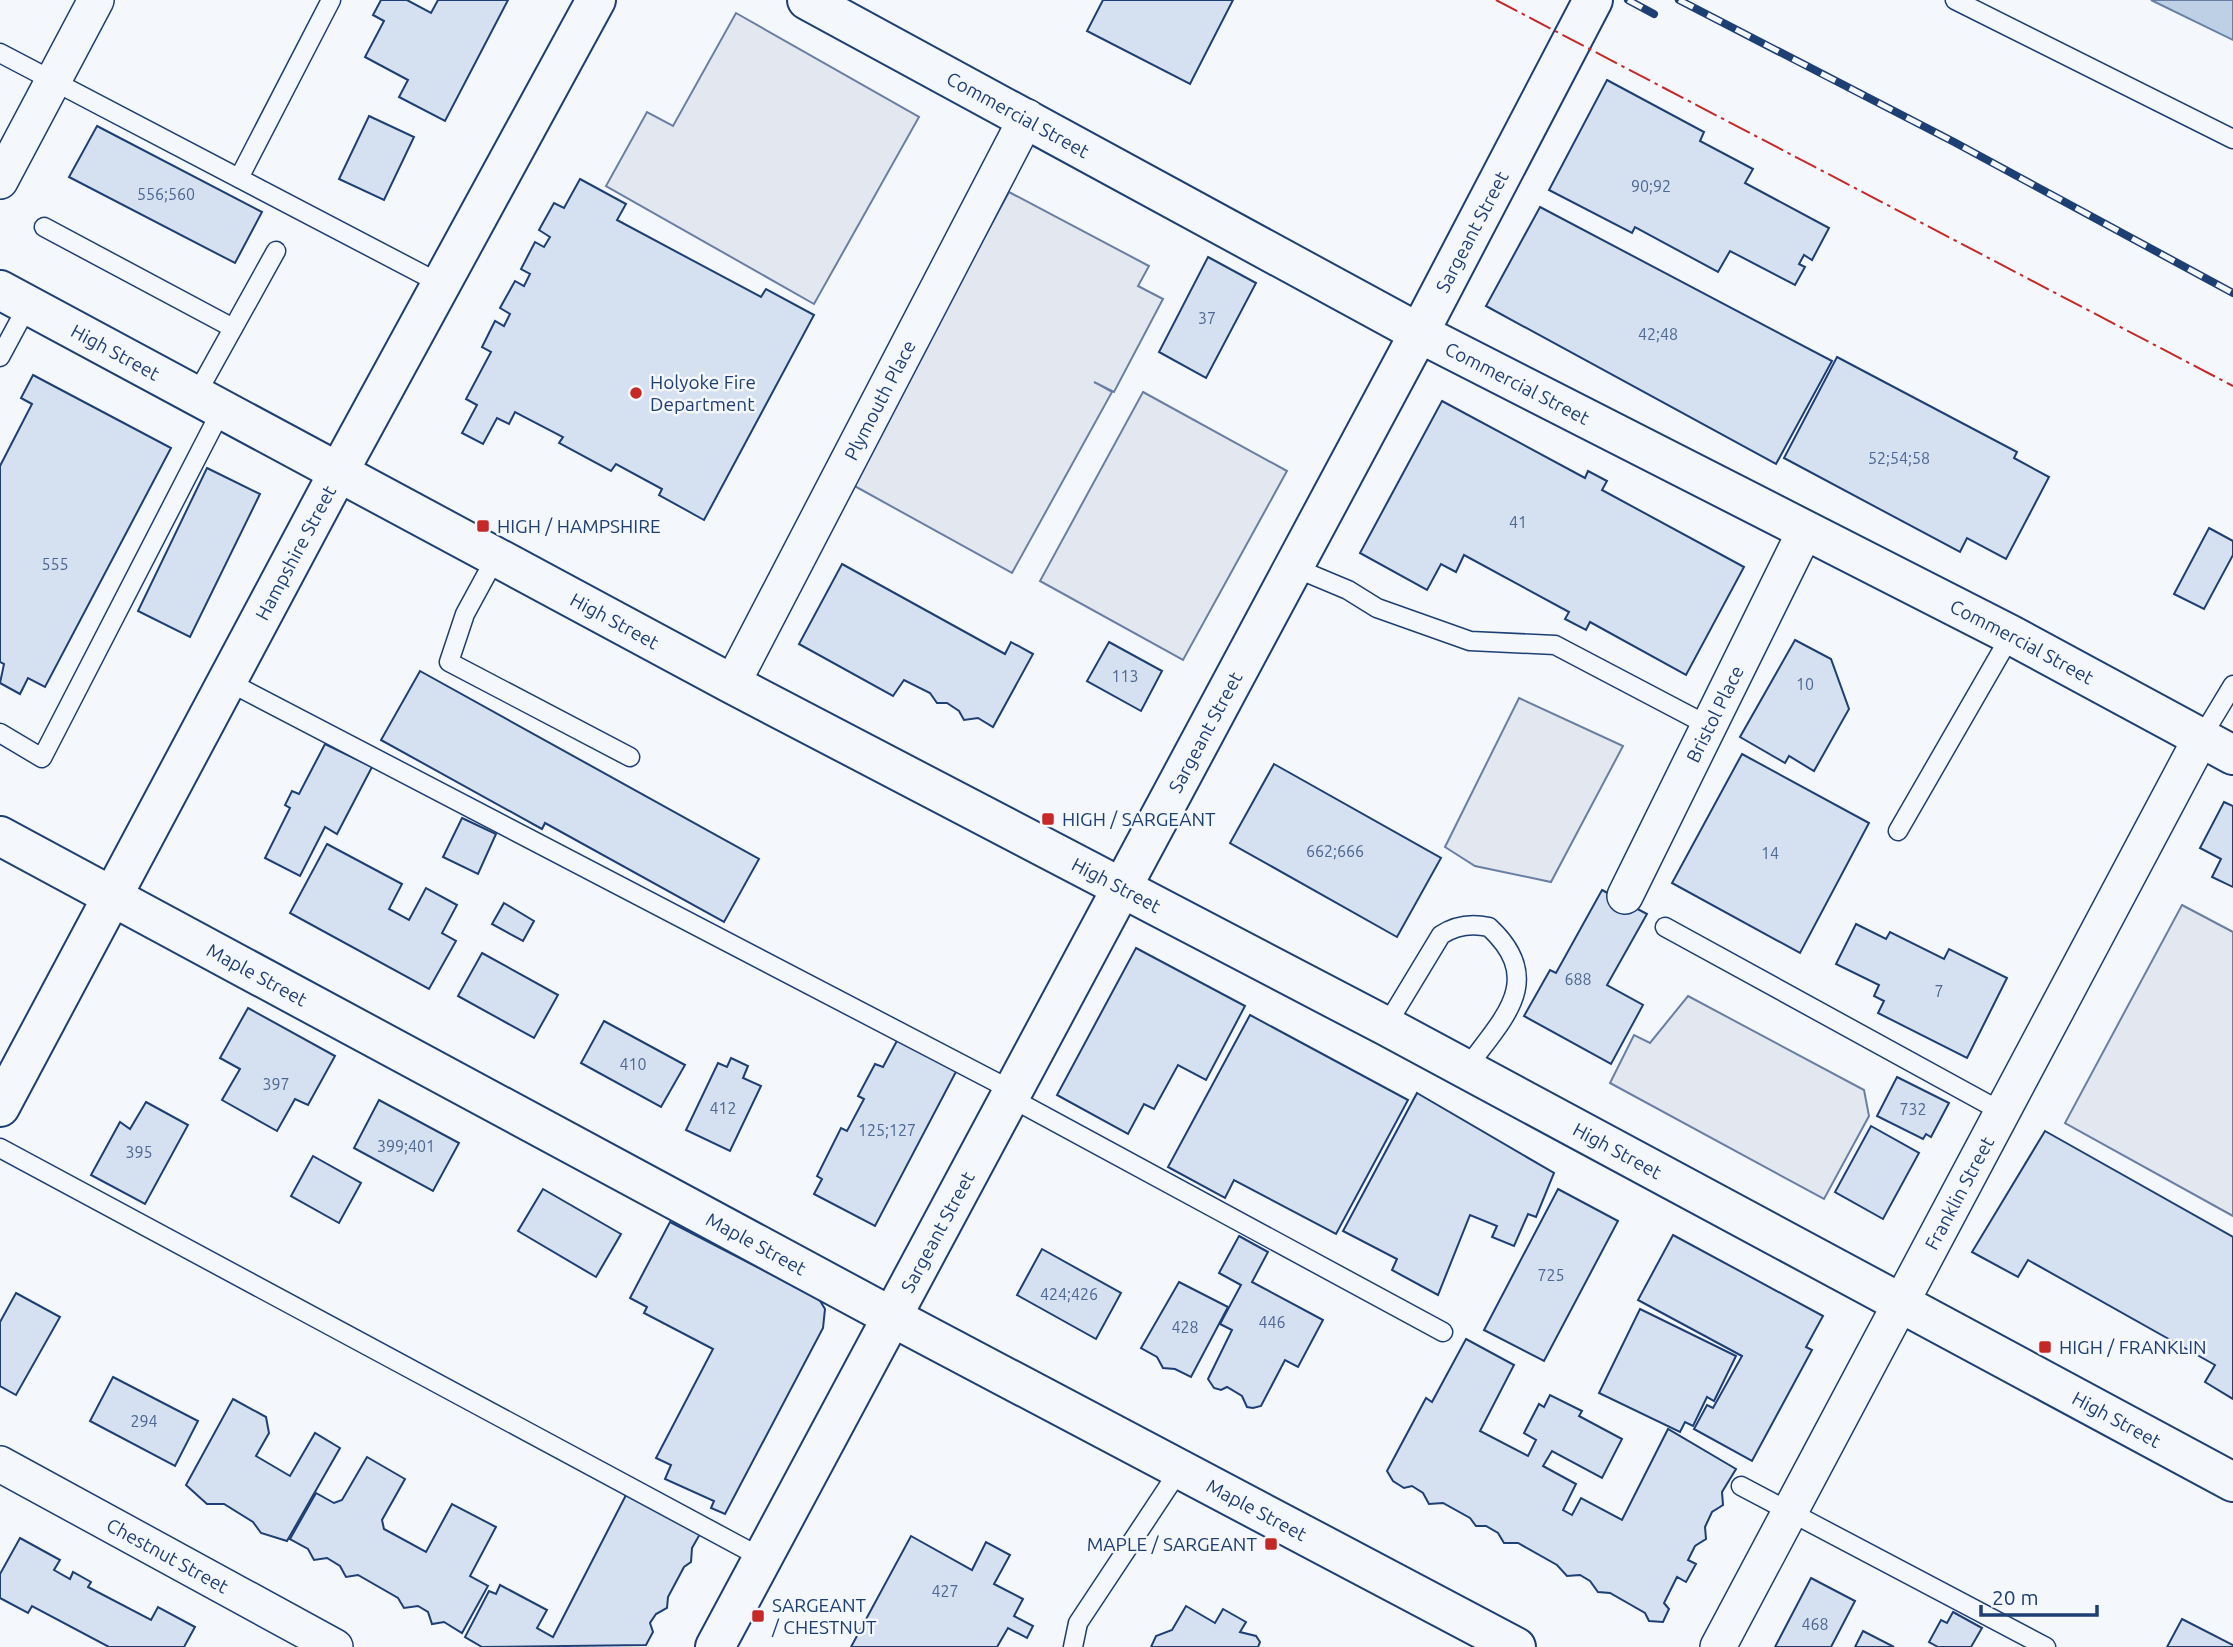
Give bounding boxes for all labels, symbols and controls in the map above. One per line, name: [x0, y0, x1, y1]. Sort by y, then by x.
street label: Commercial Street: [943, 67, 1093, 163]
street label: Sargeant Street: [1431, 167, 1513, 296]
house number: 90;92: [1631, 177, 1671, 195]
house number: 556;560: [137, 185, 195, 203]
house number: 37: [1198, 309, 1216, 327]
street label: High Street: [67, 319, 164, 385]
house number: 42;48: [1638, 325, 1678, 343]
street label: Plymouth Place: [839, 336, 920, 464]
street label: Commercial Street: [1441, 337, 1593, 429]
place label: Holyoke Fire Department: [650, 371, 756, 415]
marker: Holyoke Fire Department: [628, 385, 644, 401]
house number: 52;54;58: [1868, 449, 1930, 467]
street label: Hampshire Street: [251, 481, 341, 624]
house number: 41: [1509, 513, 1527, 531]
place label: HIGH / HAMPSHIRE: [497, 515, 661, 537]
marker: HIGH / HAMPSHIRE: [475, 518, 491, 534]
house number: 555: [41, 555, 69, 573]
street label: High Street: [567, 588, 663, 654]
street label: Commercial Street: [1947, 595, 2098, 689]
street label: Bristol Place: [1682, 662, 1748, 766]
house number: 113: [1111, 667, 1139, 685]
street label: Sargeant Street: [1164, 667, 1247, 796]
house number: 10: [1796, 675, 1814, 693]
place label: HIGH / SARGEANT: [1062, 808, 1216, 830]
marker: HIGH / SARGEANT: [1040, 811, 1056, 827]
house number: 662;666: [1306, 842, 1364, 860]
house number: 14: [1761, 844, 1779, 862]
street label: High Street: [1068, 853, 1165, 917]
street label: Maple Street: [203, 939, 311, 1011]
house number: 688: [1564, 970, 1592, 988]
house number: 7: [1934, 982, 1944, 1000]
house number: 410: [619, 1055, 647, 1073]
house number: 397: [262, 1075, 290, 1093]
house number: 412: [709, 1099, 737, 1117]
house number: 732: [1899, 1100, 1927, 1118]
street label: High Street: [1569, 1118, 1666, 1183]
house number: 125;127: [858, 1121, 916, 1139]
street label: Franklin Street: [1920, 1132, 1998, 1253]
house number: 399;401: [377, 1137, 435, 1155]
house number: 395: [125, 1143, 153, 1161]
street label: Sargeant Street: [896, 1167, 979, 1296]
street label: Maple Street: [702, 1208, 810, 1280]
house number: 725: [1537, 1266, 1565, 1284]
house number: 424;426: [1040, 1285, 1098, 1303]
house number: 446: [1258, 1313, 1286, 1331]
house number: 428: [1171, 1318, 1199, 1336]
place label: HIGH / FRANKLIN: [2059, 1336, 2207, 1358]
marker: HIGH / FRANKLIN: [2037, 1339, 2053, 1355]
street label: High Street: [2069, 1387, 2165, 1452]
house number: 294: [130, 1412, 158, 1430]
street label: Maple Street: [1203, 1474, 1311, 1546]
street label: Chestnut Street: [103, 1513, 233, 1598]
place label: MAPLE / SARGEANT: [1087, 1533, 1257, 1555]
marker: MAPLE / SARGEANT: [1263, 1536, 1279, 1552]
scale bar: [1981, 1574, 2096, 1618]
house number: 427: [931, 1582, 959, 1600]
text: 20 m: [1992, 1585, 2039, 1609]
place label: SARGEANT / CHESTNUT: [771, 1594, 877, 1638]
marker: SARGEANT / CHESTNUT: [750, 1608, 766, 1624]
house number: 468: [1801, 1615, 1829, 1633]

